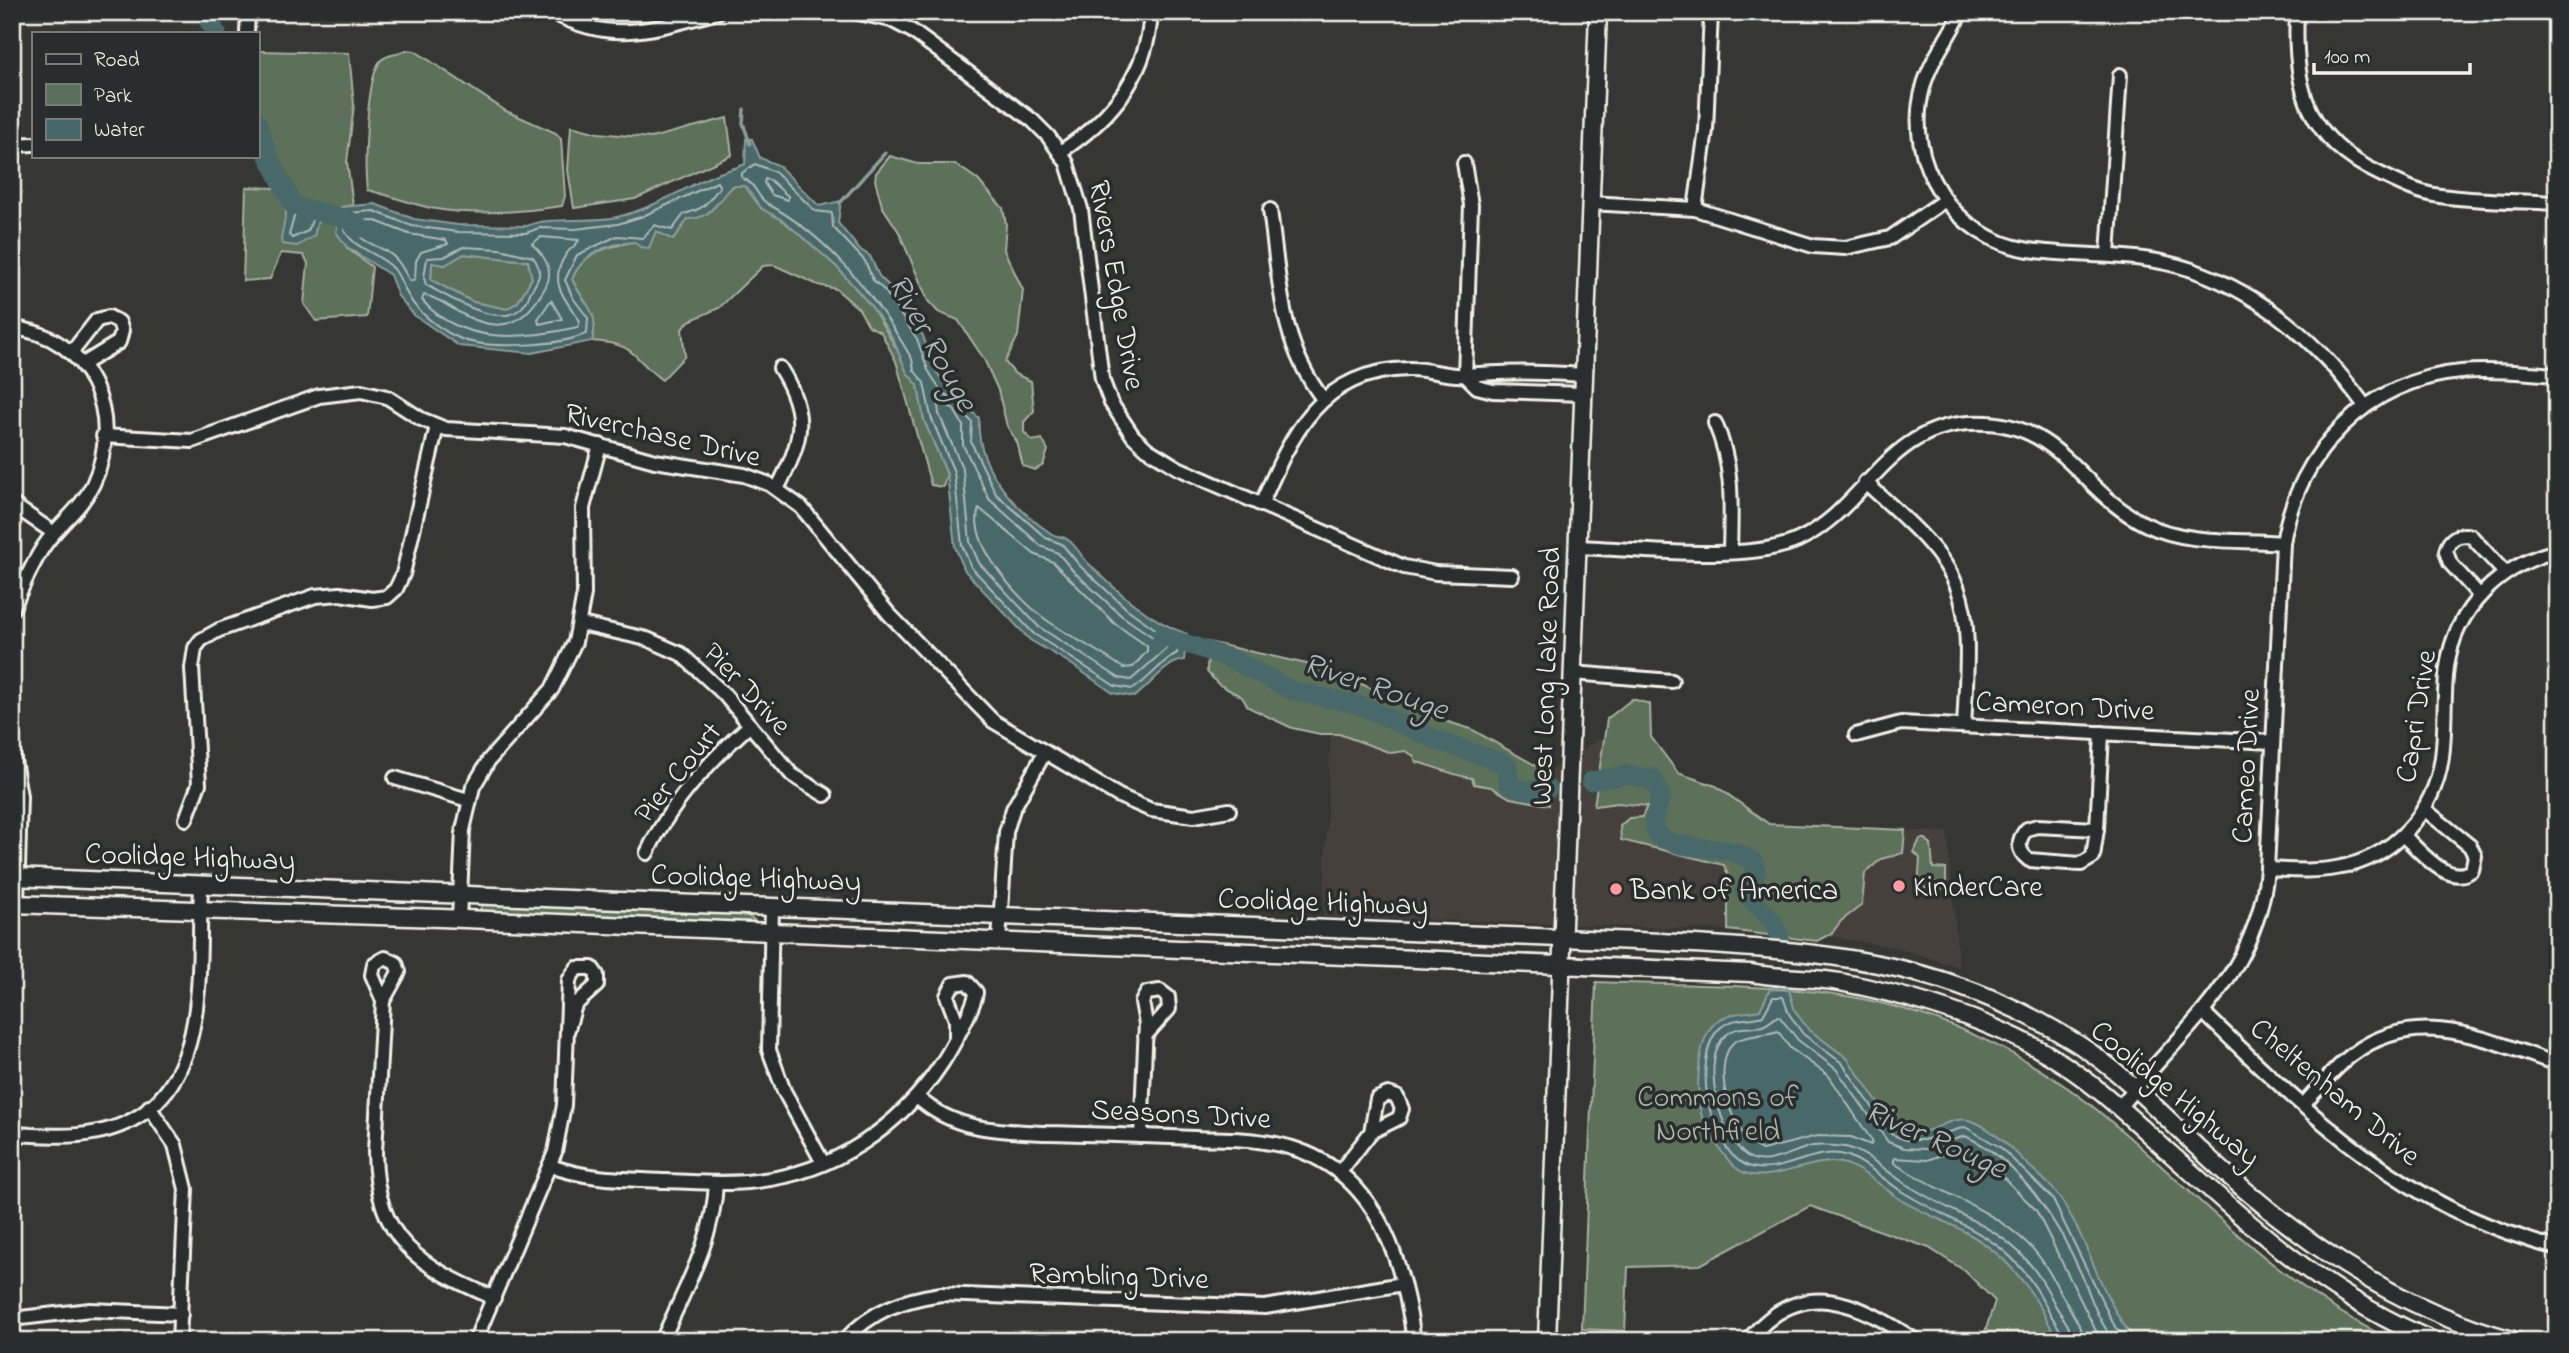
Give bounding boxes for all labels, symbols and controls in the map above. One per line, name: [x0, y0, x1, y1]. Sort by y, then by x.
legend: [32, 32, 259, 158]
scale bar: [2314, 32, 2469, 76]
text: 100 m: [2324, 43, 2370, 73]
text: Road: [94, 46, 140, 76]
text: Park: [94, 82, 133, 112]
text: Water: [94, 116, 145, 146]
street label: Rivers Edge Drive: [1075, 177, 1155, 394]
water label: River Rouge: [874, 267, 989, 422]
street label: Riverchase Drive: [560, 393, 765, 481]
street label: West Long Lake Road: [1521, 546, 1575, 806]
street label: Pier Drive: [691, 633, 801, 747]
water label: River Rouge: [1296, 642, 1455, 736]
street label: Capri Drive: [2386, 646, 2450, 786]
street label: Cameron Drive: [1974, 681, 2156, 735]
street label: Cameo Drive: [2222, 687, 2274, 845]
street label: Pier Court: [625, 714, 734, 834]
street label: Coolidge Highway: [84, 833, 296, 885]
street label: Coolidge Highway: [650, 854, 862, 906]
place label: KinderCare: [1913, 867, 2043, 911]
place label: Bank of America: [1629, 870, 1838, 914]
street label: Coolidge Highway: [1217, 878, 1429, 930]
marker: KinderCare: [1891, 878, 1907, 894]
marker: Bank of America: [1608, 881, 1624, 897]
street label: Cheltenham Drive: [2239, 1009, 2430, 1178]
street label: Coolidge Highway: [2079, 1011, 2269, 1180]
park label: Commons of Northfield: [1637, 1077, 1799, 1155]
street label: Seasons Drive: [1090, 1089, 1272, 1143]
water label: River Rouge: [1856, 1089, 2014, 1194]
street label: Rambling Drive: [1028, 1253, 1210, 1303]

